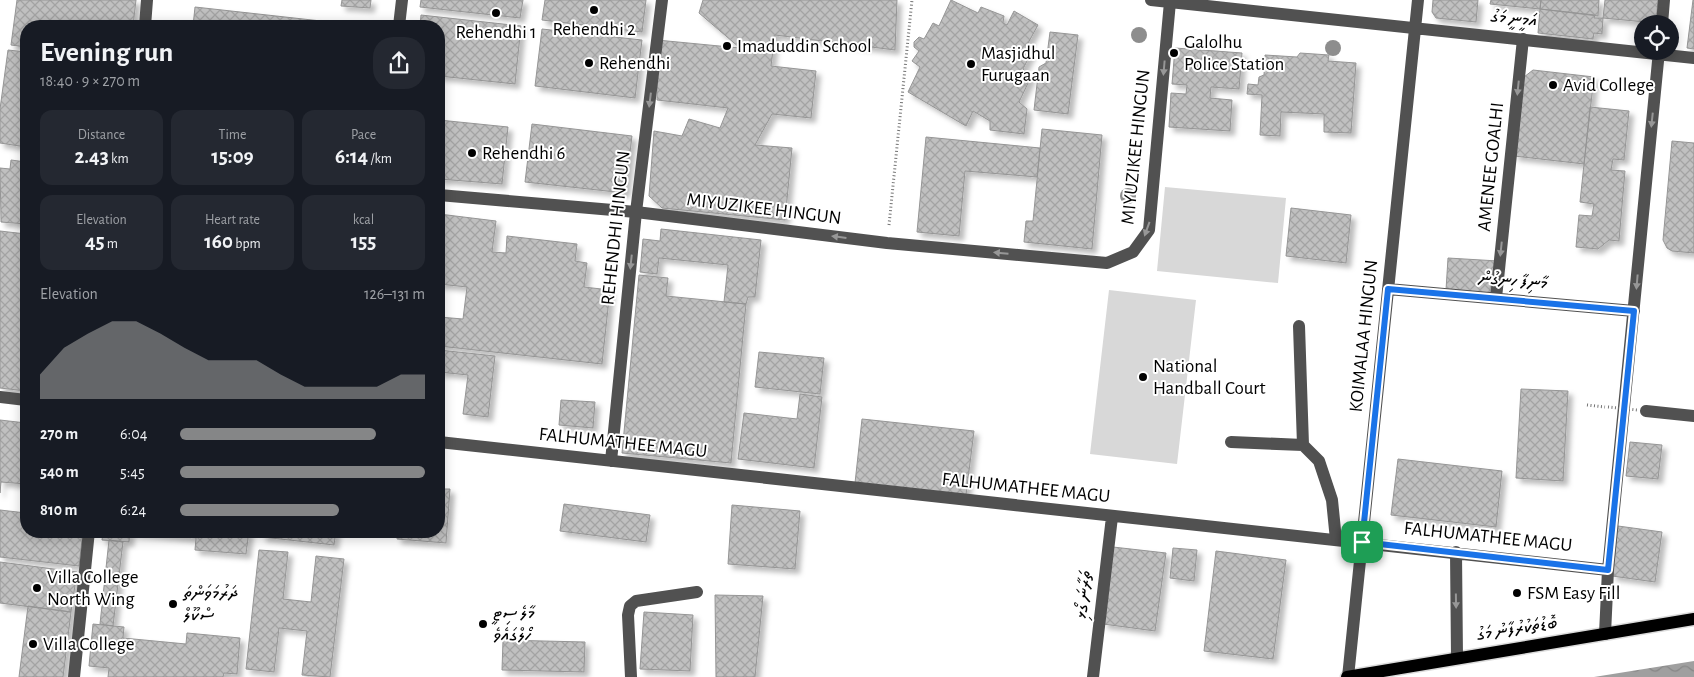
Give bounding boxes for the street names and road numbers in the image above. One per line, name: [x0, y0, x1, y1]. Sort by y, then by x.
street label: އަމީނީ މަގު: [1489, 7, 1538, 33]
street label: MIYUZIKEE HINGUN: [1118, 68, 1154, 226]
street label: AMENEE GOALHI: [1475, 101, 1507, 233]
street label: REHENDHI HINGUN: [598, 150, 634, 306]
street label: MIYUZIKEE HINGUN: [685, 190, 843, 228]
street label: KOIMALAA HINGUN: [1347, 259, 1381, 413]
street label: މާނިފާ ހިނގުން: [1477, 268, 1550, 296]
street label: FALHUMATHEE MAGU: [538, 425, 708, 461]
street label: FALHUMATHEE MAGU: [941, 470, 1111, 506]
street label: FALHUMATHEE MAGU: [1403, 519, 1573, 555]
street label: ތަރާނަ ގޯޅި: [1071, 569, 1098, 621]
street label: ބޮޑުތަކުރުފާނު މަގު: [1474, 613, 1559, 645]

